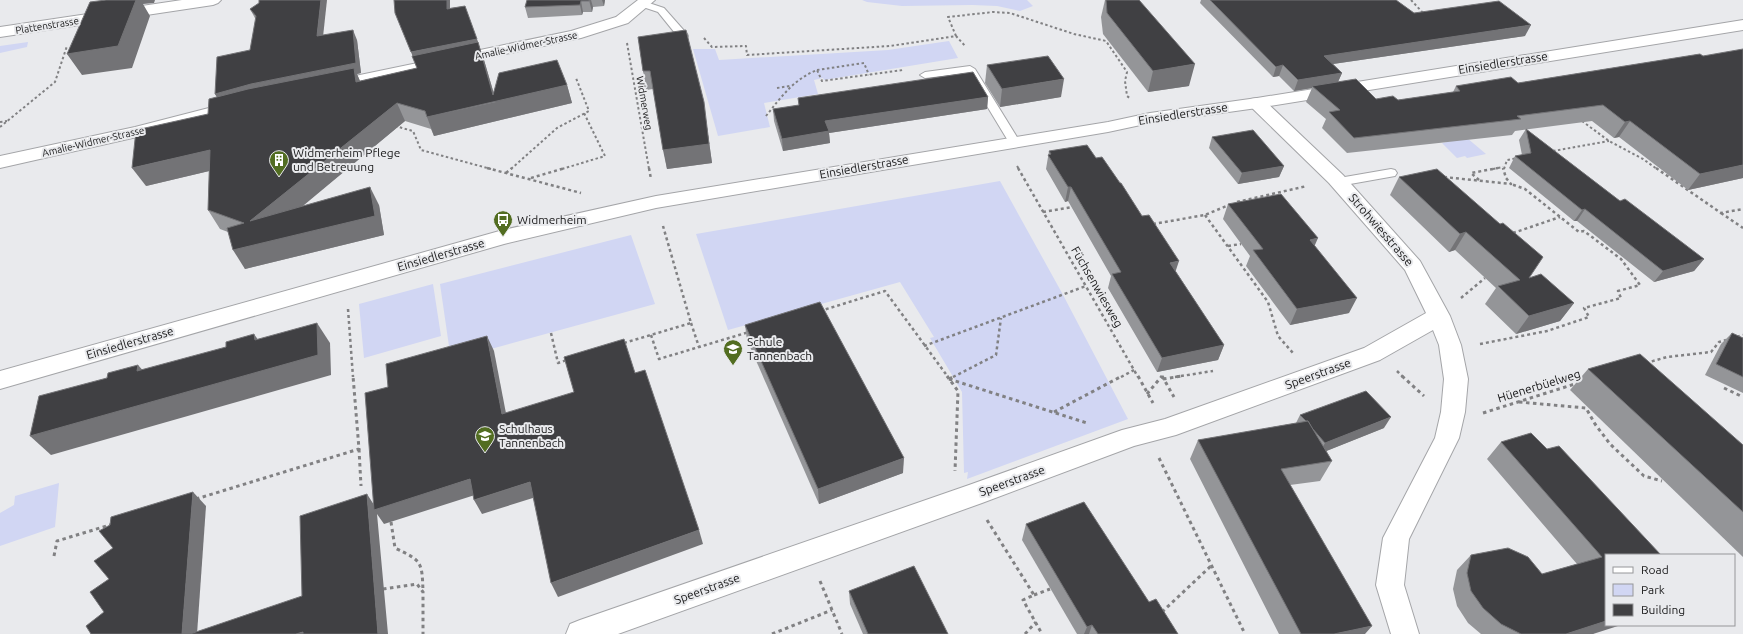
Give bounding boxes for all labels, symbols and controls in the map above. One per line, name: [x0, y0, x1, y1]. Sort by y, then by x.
street label: Plattenstrasse: [14, 15, 80, 36]
street label: Amalie-Widmer-Strasse: [474, 29, 578, 62]
street label: Einsiedlerstrasse: [1457, 49, 1549, 76]
street label: Widmerweg: [634, 75, 655, 131]
street label: Einsiedlerstrasse: [1137, 100, 1229, 127]
street label: Amalie-Widmer-Strasse: [41, 124, 145, 159]
place label: Widmerheim Pflege und Betreuung: [293, 146, 400, 173]
building icon: Widmerheim Pflege und Betreuung: [268, 149, 290, 177]
street label: Einsiedlerstrasse: [818, 152, 909, 181]
street label: Strohwiesstrasse: [1347, 191, 1416, 268]
bus stop icon: Widmerheim: [492, 209, 514, 237]
place label: Widmerheim: [517, 213, 587, 226]
street label: Einsiedlerstrasse: [396, 236, 486, 273]
street label: Füchsenwiesweg: [1069, 244, 1126, 329]
street label: Einsiedlerstrasse: [85, 324, 175, 361]
place label: Schule Tannenbach: [747, 335, 812, 362]
school or university icon: Schule Tannenbach: [722, 338, 744, 366]
street label: Speerstrasse: [1283, 356, 1352, 391]
street label: Hüenerbüelweg: [1496, 367, 1582, 404]
place label: Schulhaus Tannenbach: [499, 422, 564, 449]
school or university icon: Schulhaus Tannenbach: [474, 425, 496, 453]
street label: Speerstrasse: [977, 463, 1046, 498]
legend: [1605, 554, 1735, 626]
text: Road: [1641, 563, 1669, 576]
street label: Speerstrasse: [672, 571, 741, 606]
text: Park: [1641, 583, 1665, 596]
text: Building: [1641, 603, 1685, 616]

